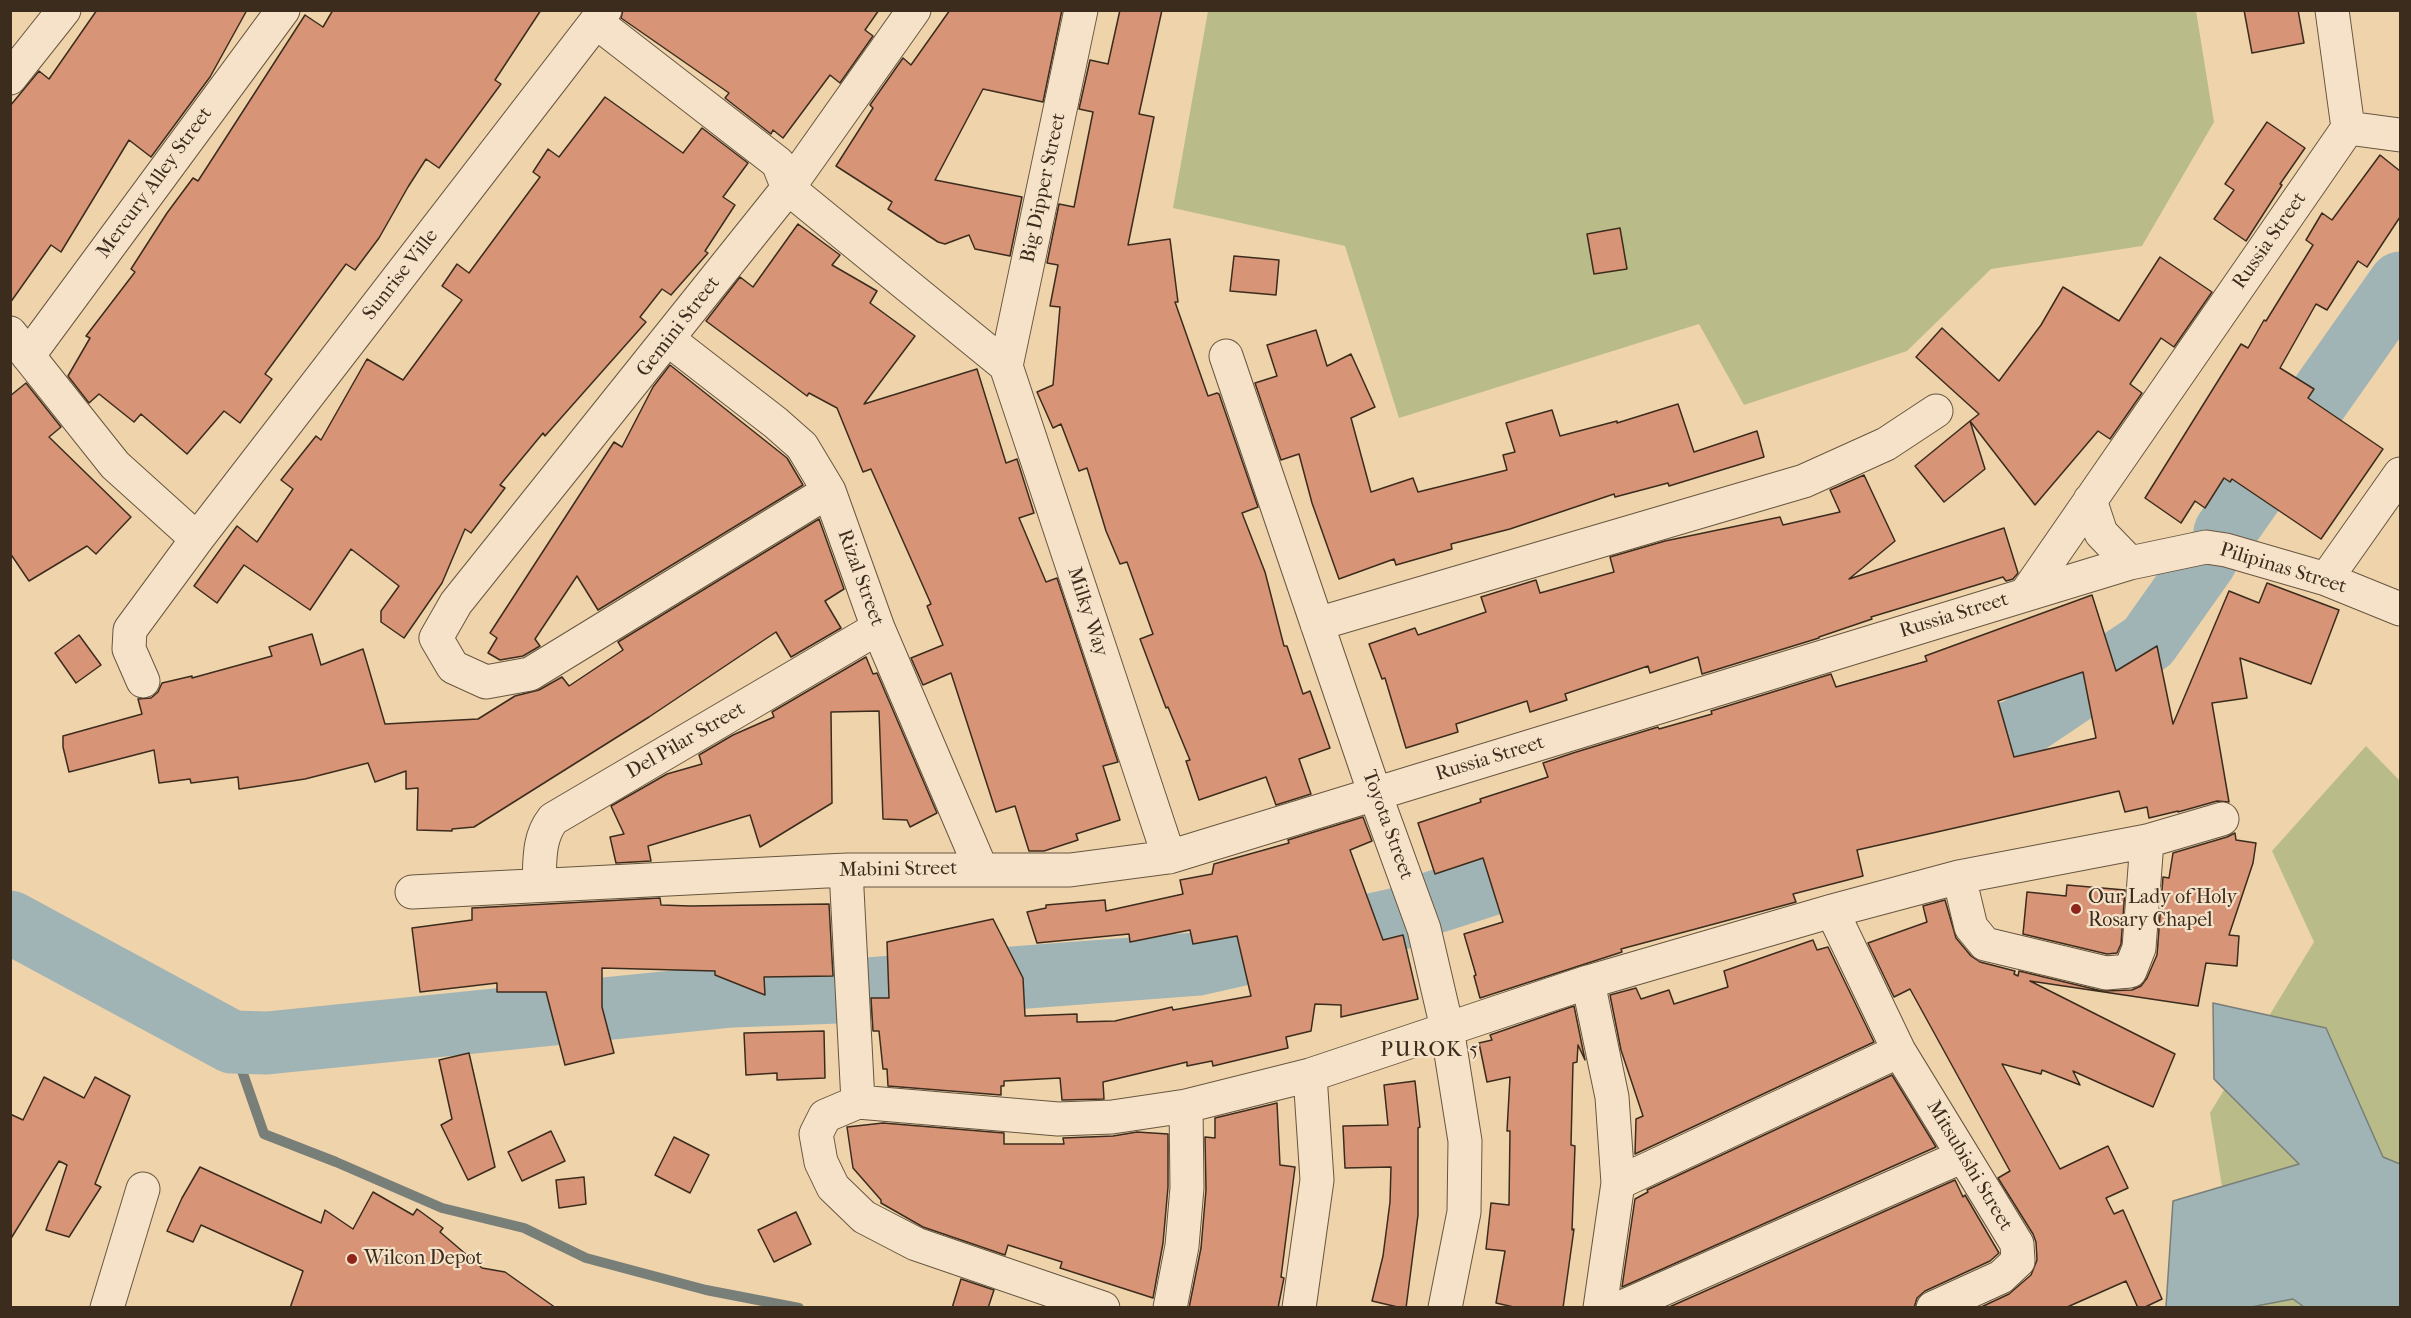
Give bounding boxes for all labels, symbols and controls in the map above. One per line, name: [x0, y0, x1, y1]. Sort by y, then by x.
street label: Mercury Alley Street: [92, 103, 218, 263]
street label: Big Dipper Street: [1016, 111, 1072, 265]
street label: Russia Street: [2228, 188, 2312, 294]
street label: Sunrise Ville: [358, 225, 444, 325]
street label: Gemini Street: [632, 272, 726, 382]
street label: Rizal Street: [831, 526, 889, 630]
street label: Pilipinas Street: [2217, 538, 2349, 600]
street label: Milky Way: [1061, 564, 1113, 660]
street label: Russia Street: [1897, 588, 2011, 644]
street label: Del Pilar Street: [622, 697, 750, 785]
street label: Russia Street: [1433, 731, 1547, 787]
street label: Toyota Street: [1356, 767, 1418, 883]
street label: Mabini Street: [839, 857, 957, 883]
place label: Our Lady of Holy Rosary Chapel: [2088, 886, 2237, 933]
marker: Our Lady of Holy Rosary Chapel: [2069, 902, 2083, 916]
district label: PUROK 5: [1380, 1038, 1480, 1064]
street label: Mitsubishi Street: [1921, 1097, 2017, 1235]
place label: Wilcon Depot: [364, 1247, 483, 1271]
marker: Wilcon Depot: [345, 1252, 359, 1266]

